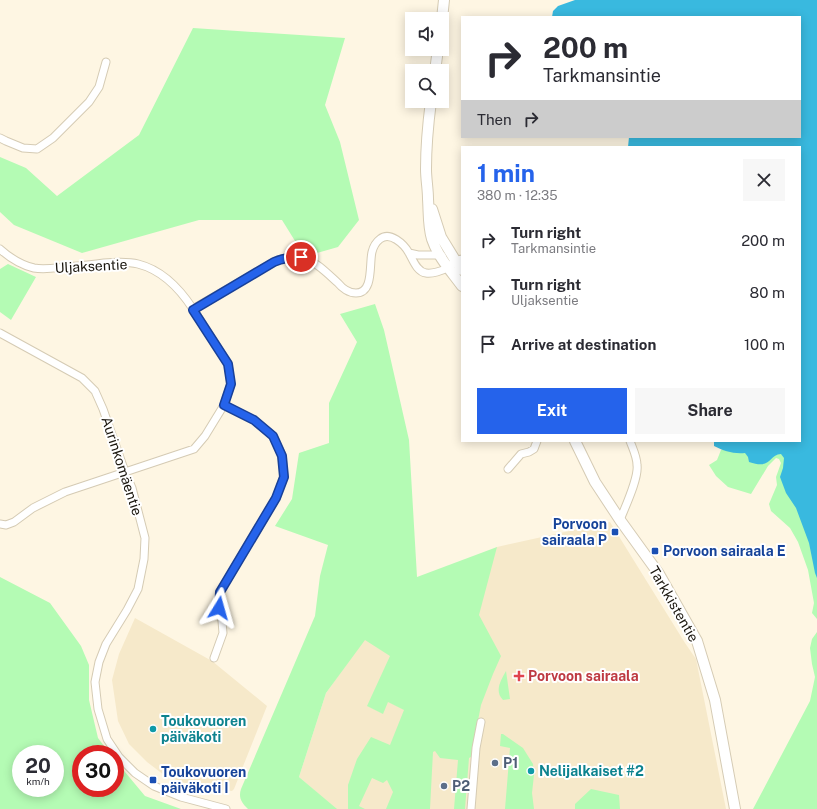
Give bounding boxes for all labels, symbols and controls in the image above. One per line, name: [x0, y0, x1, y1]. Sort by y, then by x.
map controls: [405, 12, 449, 108]
button: sound: [405, 12, 449, 56]
text: 200 m: [543, 31, 628, 64]
icon: right: [477, 32, 529, 84]
button: search: [405, 64, 449, 108]
text: Tarkmansintie: [543, 65, 661, 86]
icon: right: [520, 108, 542, 130]
text: Then: [477, 111, 512, 128]
text: 1 min: [477, 159, 535, 187]
button: close: [743, 159, 785, 201]
text: 380 m · 12:35: [477, 188, 558, 203]
text: Turn right: [511, 224, 581, 241]
icon: right: [477, 229, 499, 251]
text: 200 m: [741, 232, 785, 249]
pin: [284, 240, 318, 274]
text: Tarkmansintie: [511, 241, 596, 256]
icon: arrive: [290, 246, 312, 268]
street label: Uljaksentie: [54, 256, 128, 276]
text: Turn right: [511, 276, 581, 293]
icon: right: [477, 281, 499, 303]
text: 80 m: [750, 284, 785, 301]
text: Uljaksentie: [511, 293, 579, 308]
icon: arrive: [477, 333, 499, 355]
text: Arrive at destination: [511, 336, 656, 353]
text: 100 m: [744, 336, 785, 353]
button: Exit: [477, 388, 627, 434]
button: Share: [635, 388, 785, 434]
street label: Aurinkomäentie: [98, 415, 146, 518]
place label: Porvoon sairaala P: [542, 516, 607, 548]
marker: Porvoon sairaala P: [610, 527, 620, 537]
place label: Porvoon sairaala E: [663, 543, 786, 559]
marker: Porvoon sairaala E: [650, 546, 660, 556]
street label: Tarkkistentie: [646, 563, 702, 645]
position arrow: [198, 587, 240, 629]
place label: Porvoon sairaala: [528, 668, 639, 684]
marker: Porvoon sairaala: [513, 670, 525, 682]
place label: Toukovuoren päiväkoti: [161, 713, 246, 745]
marker: Toukovuoren päiväkoti: [148, 724, 158, 734]
speed limit sign: 30: [72, 745, 124, 797]
text: 20: [25, 754, 51, 778]
place label: P1: [503, 755, 518, 771]
marker: P1: [490, 758, 500, 768]
place label: Nelijalkaiset #2: [539, 763, 644, 779]
place label: Toukovuoren päiväkoti I: [161, 764, 246, 796]
marker: Nelijalkaiset #2: [526, 766, 536, 776]
text: km/h: [26, 775, 50, 787]
marker: Toukovuoren päiväkoti I: [148, 775, 158, 785]
place label: P2: [452, 778, 470, 794]
marker: P2: [439, 781, 449, 791]

